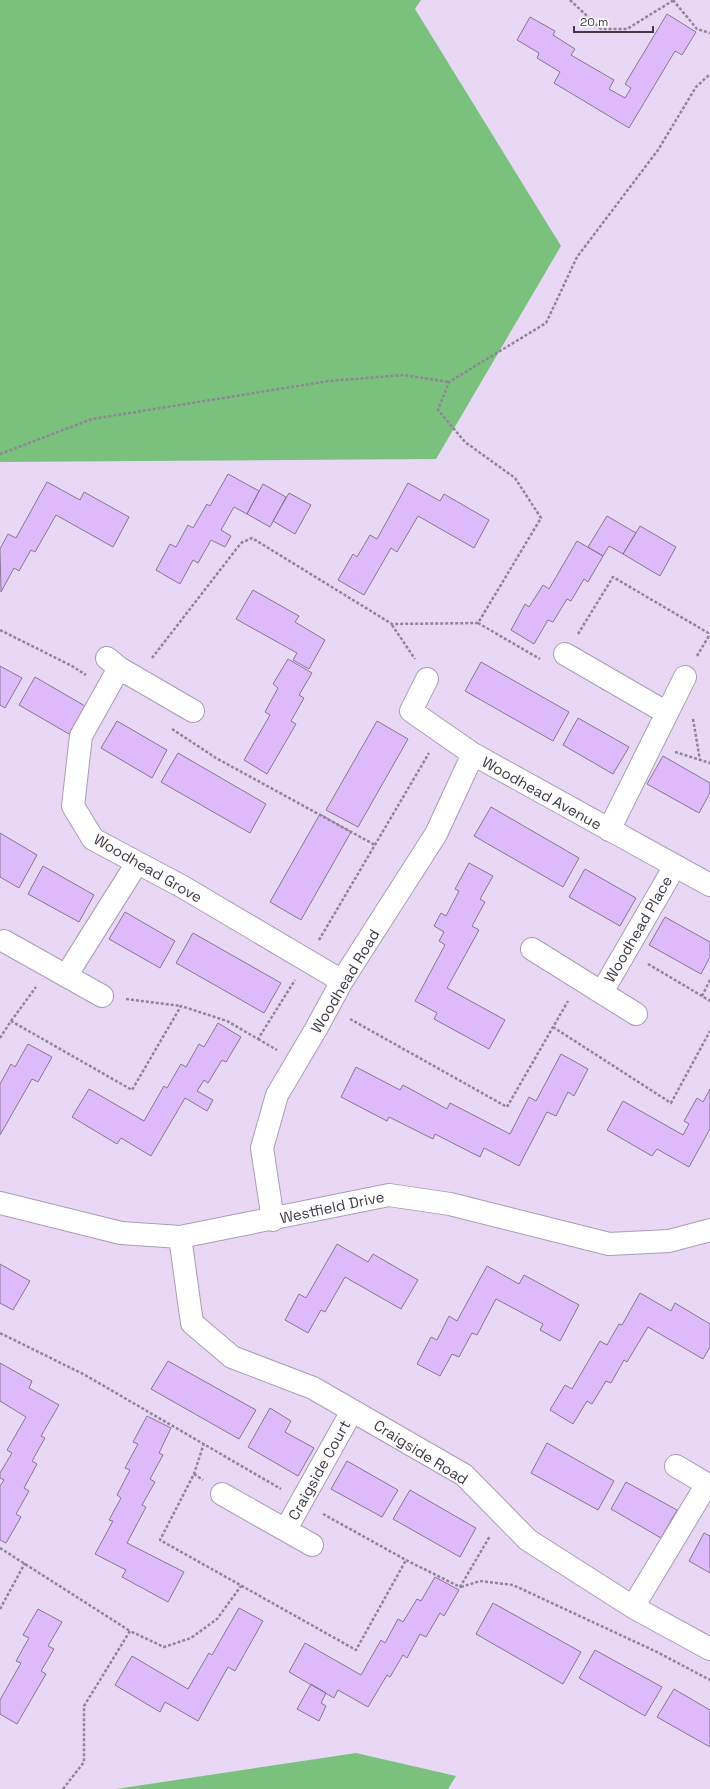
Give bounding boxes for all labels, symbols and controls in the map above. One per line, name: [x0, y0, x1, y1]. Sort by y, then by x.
scale bar: [574, 8, 653, 34]
text: 20 m: [580, 14, 608, 30]
street label: Woodhead Avenue: [479, 752, 605, 834]
street label: Woodhead Grove: [90, 829, 206, 907]
street label: Woodhead Place: [600, 872, 676, 986]
street label: Woodhead Road: [306, 926, 384, 1036]
street label: Westfield Drive: [278, 1187, 386, 1227]
street label: Craigside Road: [370, 1415, 472, 1489]
street label: Craigside Court: [284, 1417, 354, 1523]

